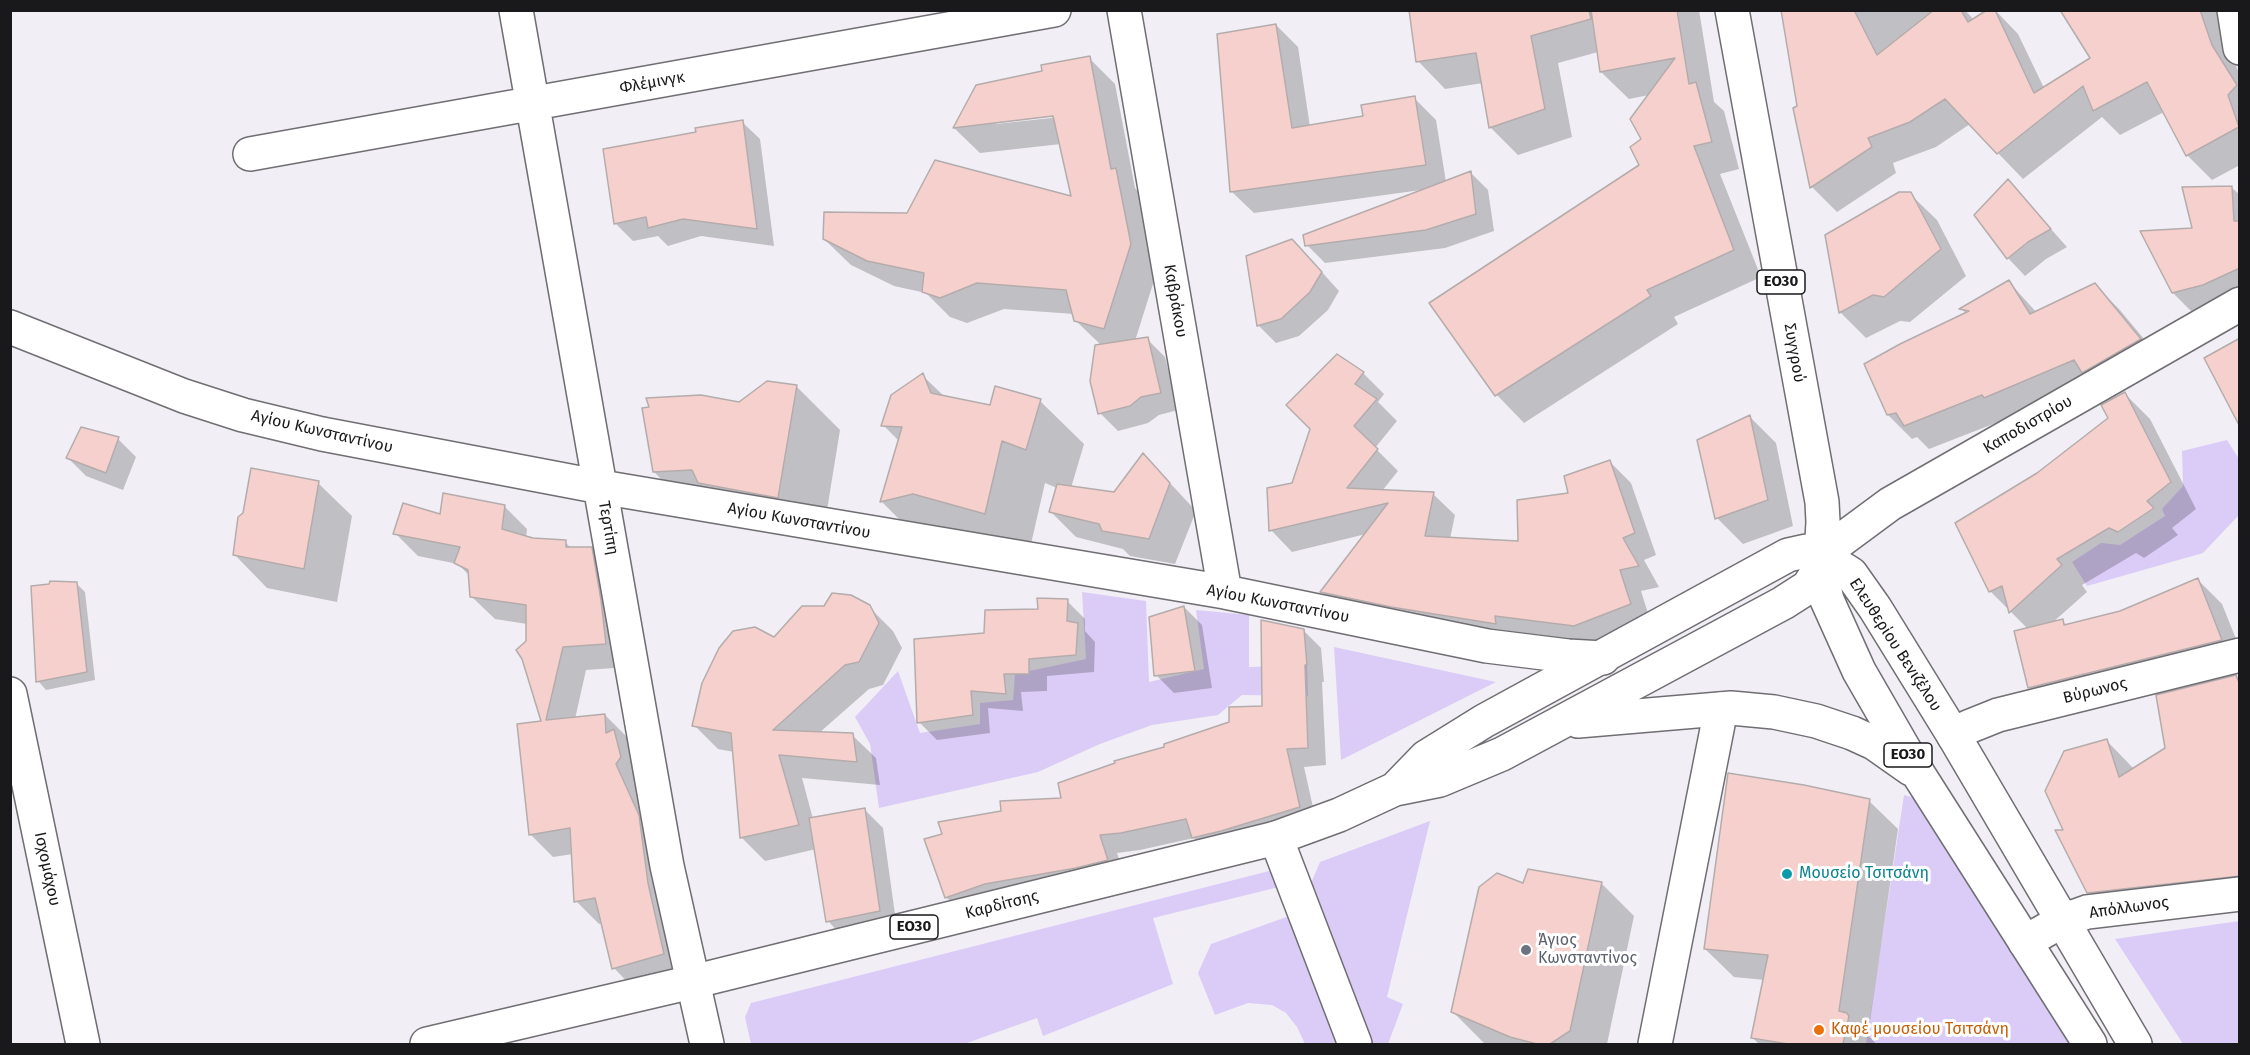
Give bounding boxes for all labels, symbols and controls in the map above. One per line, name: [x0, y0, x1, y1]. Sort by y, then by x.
street label: Φλέμινγκ: [618, 68, 686, 98]
street label: Καβράκου: [1159, 263, 1191, 339]
road number: ΕΟ30: [1757, 270, 1805, 294]
street label: Συγγρού: [1779, 322, 1809, 384]
street label: Καποδιστρίου: [1980, 392, 2076, 458]
street label: Αγίου Κωνσταντίνου: [249, 406, 395, 458]
street label: Αγίου Κωνσταντίνου: [726, 499, 872, 543]
street label: Τερτίπη: [594, 500, 622, 556]
street label: Ελευθερίου Βενιζέλου: [1845, 575, 1945, 715]
street label: Αγίου Κωνσταντίνου: [1205, 581, 1351, 627]
street label: Βύρωνος: [2061, 674, 2129, 708]
road number: ΕΟ30: [1884, 743, 1932, 767]
street label: Ισχομάχου: [30, 830, 64, 908]
place label: Μουσείο Τσιτσάνη: [1799, 864, 1929, 884]
marker: Μουσείο Τσιτσάνη: [1780, 867, 1794, 881]
street label: Καρδίτσης: [963, 887, 1041, 923]
street label: Απόλλωνος: [2088, 893, 2170, 923]
road number: ΕΟ30: [890, 915, 938, 939]
place label: Άγιος Κωνσταντίνος: [1538, 931, 1637, 969]
marker: Άγιος Κωνσταντίνος: [1519, 943, 1533, 957]
place label: Καφέ μουσείου Τσιτσάνη: [1831, 1020, 2009, 1040]
marker: Καφέ μουσείου Τσιτσάνη: [1812, 1023, 1826, 1037]

